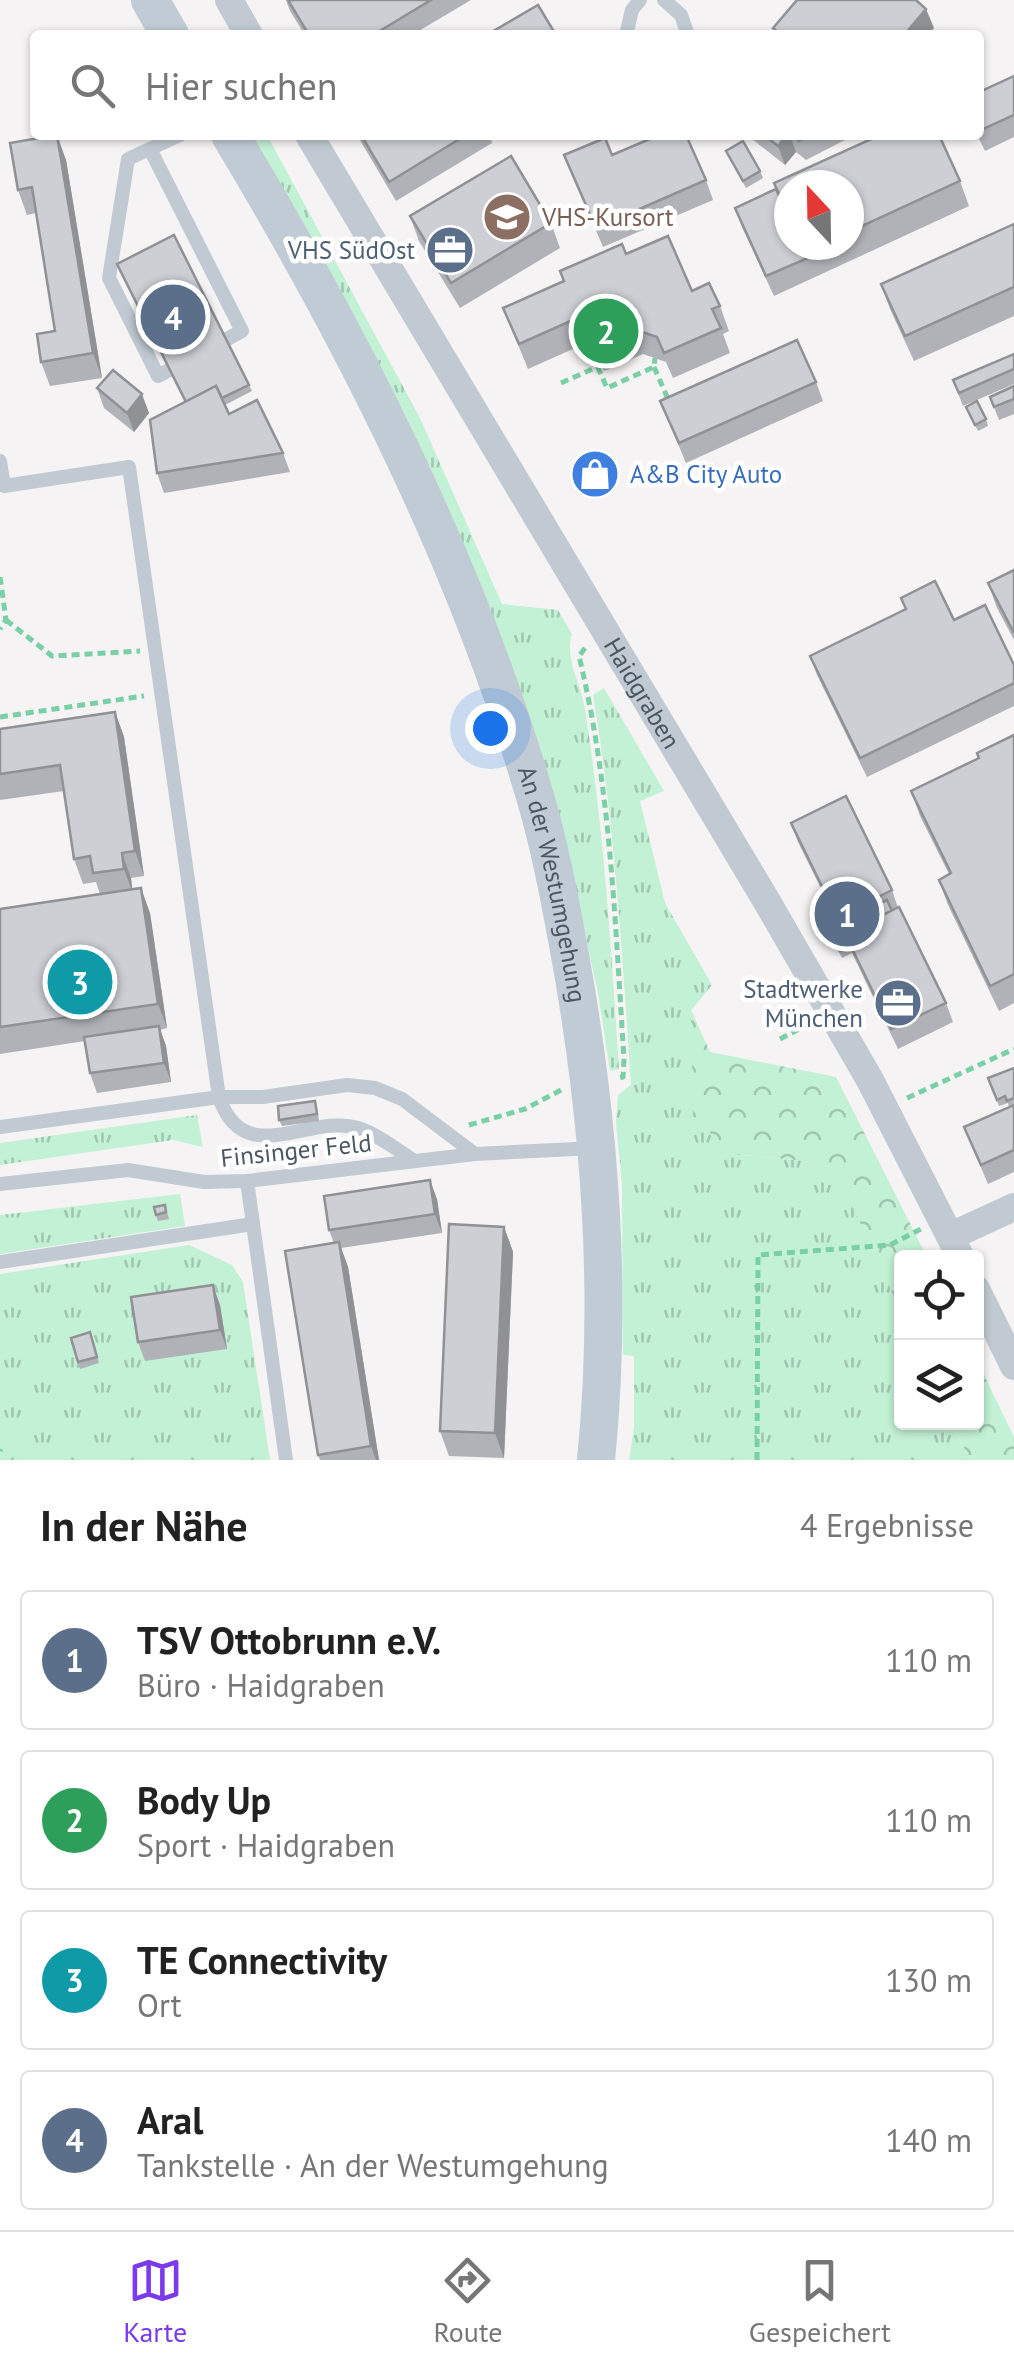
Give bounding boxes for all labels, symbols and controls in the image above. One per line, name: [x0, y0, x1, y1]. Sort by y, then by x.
search box: [30, 30, 984, 140]
icon: search: [65, 58, 120, 113]
text: Hier suchen: [145, 61, 338, 110]
north arrow: [774, 170, 864, 260]
school or university icon: VHS-Kursort: [481, 191, 533, 243]
place label: VHS-Kursort: [541, 201, 674, 233]
office icon: VHS SüdOst: [424, 224, 476, 276]
place label: VHS SüdOst: [287, 234, 416, 266]
pin: 4: [140, 280, 206, 354]
pin: 2: [574, 294, 638, 368]
shop icon: A&B City Auto: [569, 448, 621, 500]
place label: A&B City Auto: [630, 458, 782, 490]
street label: Haidgraben: [597, 632, 688, 754]
your location: [465, 703, 516, 754]
street label: An der Westumgehung: [511, 762, 594, 1005]
pin: 1: [814, 876, 880, 952]
pin: 3: [48, 944, 112, 1020]
place label: Stadtwerke München: [743, 973, 863, 1034]
office icon: Stadtwerke München: [872, 977, 924, 1029]
street label: Finsinger Feld: [219, 1126, 373, 1174]
map controls: [894, 1250, 984, 1430]
button: locate: [894, 1250, 984, 1340]
button: layers: [894, 1340, 984, 1430]
text: In der Nähe: [40, 1498, 247, 1553]
text: 4 Ergebnisse: [800, 1504, 974, 1546]
text: TSV Ottobrunn e.V.: [137, 1615, 441, 1664]
text: 1: [65, 1639, 84, 1681]
text: 110 m: [885, 1639, 972, 1681]
text: Büro · Haidgraben: [137, 1664, 385, 1706]
text: Body Up: [137, 1775, 271, 1824]
text: 2: [65, 1799, 84, 1841]
text: 110 m: [885, 1799, 972, 1841]
text: Sport · Haidgraben: [137, 1824, 395, 1866]
text: TE Connectivity: [137, 1935, 387, 1984]
text: 3: [65, 1959, 84, 2001]
text: 130 m: [885, 1959, 972, 2001]
text: Ort: [137, 1984, 182, 2026]
text: Aral: [137, 2095, 203, 2144]
text: 4: [65, 2119, 84, 2161]
text: 140 m: [885, 2119, 972, 2161]
text: Tankstelle · An der Westumgehung: [137, 2144, 609, 2186]
tab: Karte: [123, 2253, 187, 2350]
tab: Route: [434, 2253, 502, 2350]
tab: Gespeichert: [749, 2253, 891, 2350]

